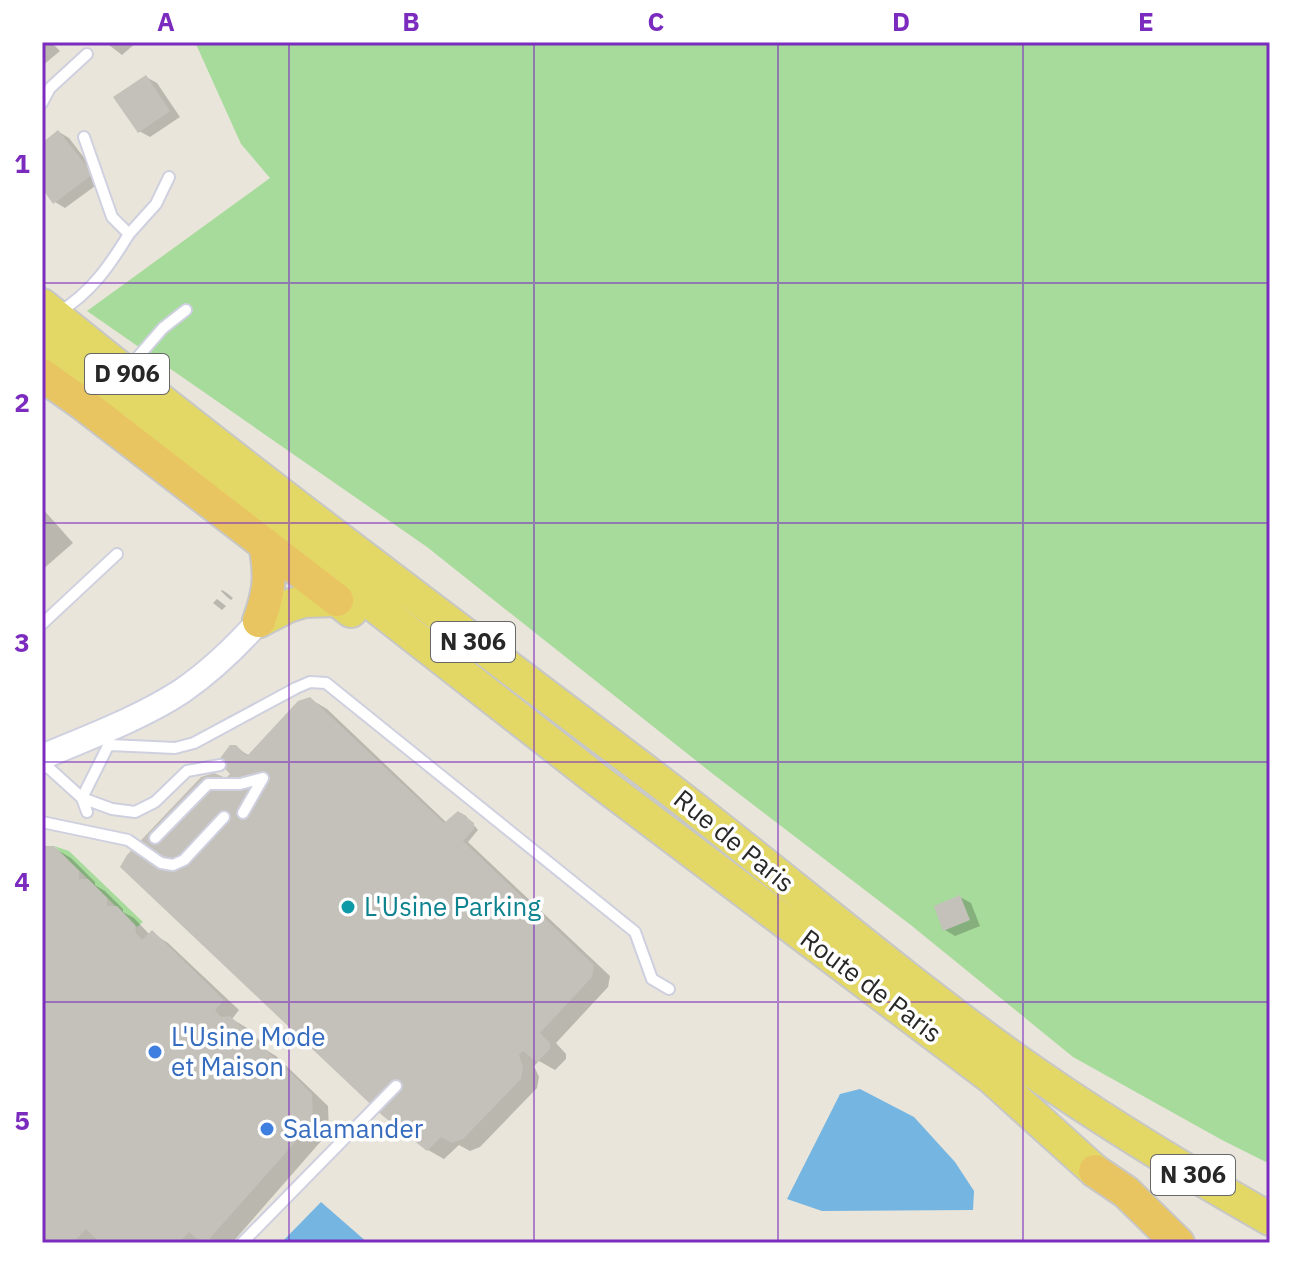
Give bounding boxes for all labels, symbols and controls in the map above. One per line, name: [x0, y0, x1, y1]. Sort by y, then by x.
text: A: [157, 4, 175, 38]
text: B: [402, 4, 420, 38]
text: C: [648, 4, 665, 38]
text: D: [892, 4, 910, 38]
text: E: [1138, 4, 1154, 38]
text: 1: [14, 146, 30, 180]
road number: D 906: [85, 354, 169, 394]
text: 2: [14, 385, 30, 419]
road number: N 306: [431, 622, 515, 662]
text: 3: [14, 625, 30, 659]
street label: Rue de Paris: [667, 781, 802, 899]
text: 4: [14, 864, 30, 898]
place label: L'Usine Parking: [364, 889, 541, 923]
marker: L'Usine Parking: [339, 898, 357, 916]
street label: Route de Paris: [794, 921, 949, 1050]
place label: L'Usine Mode et Maison: [171, 1019, 326, 1083]
marker: L'Usine Mode et Maison: [146, 1043, 164, 1061]
text: 5: [14, 1103, 30, 1137]
place label: Salamander: [283, 1111, 424, 1145]
marker: Salamander: [258, 1120, 276, 1138]
road number: N 306: [1151, 1155, 1235, 1195]

